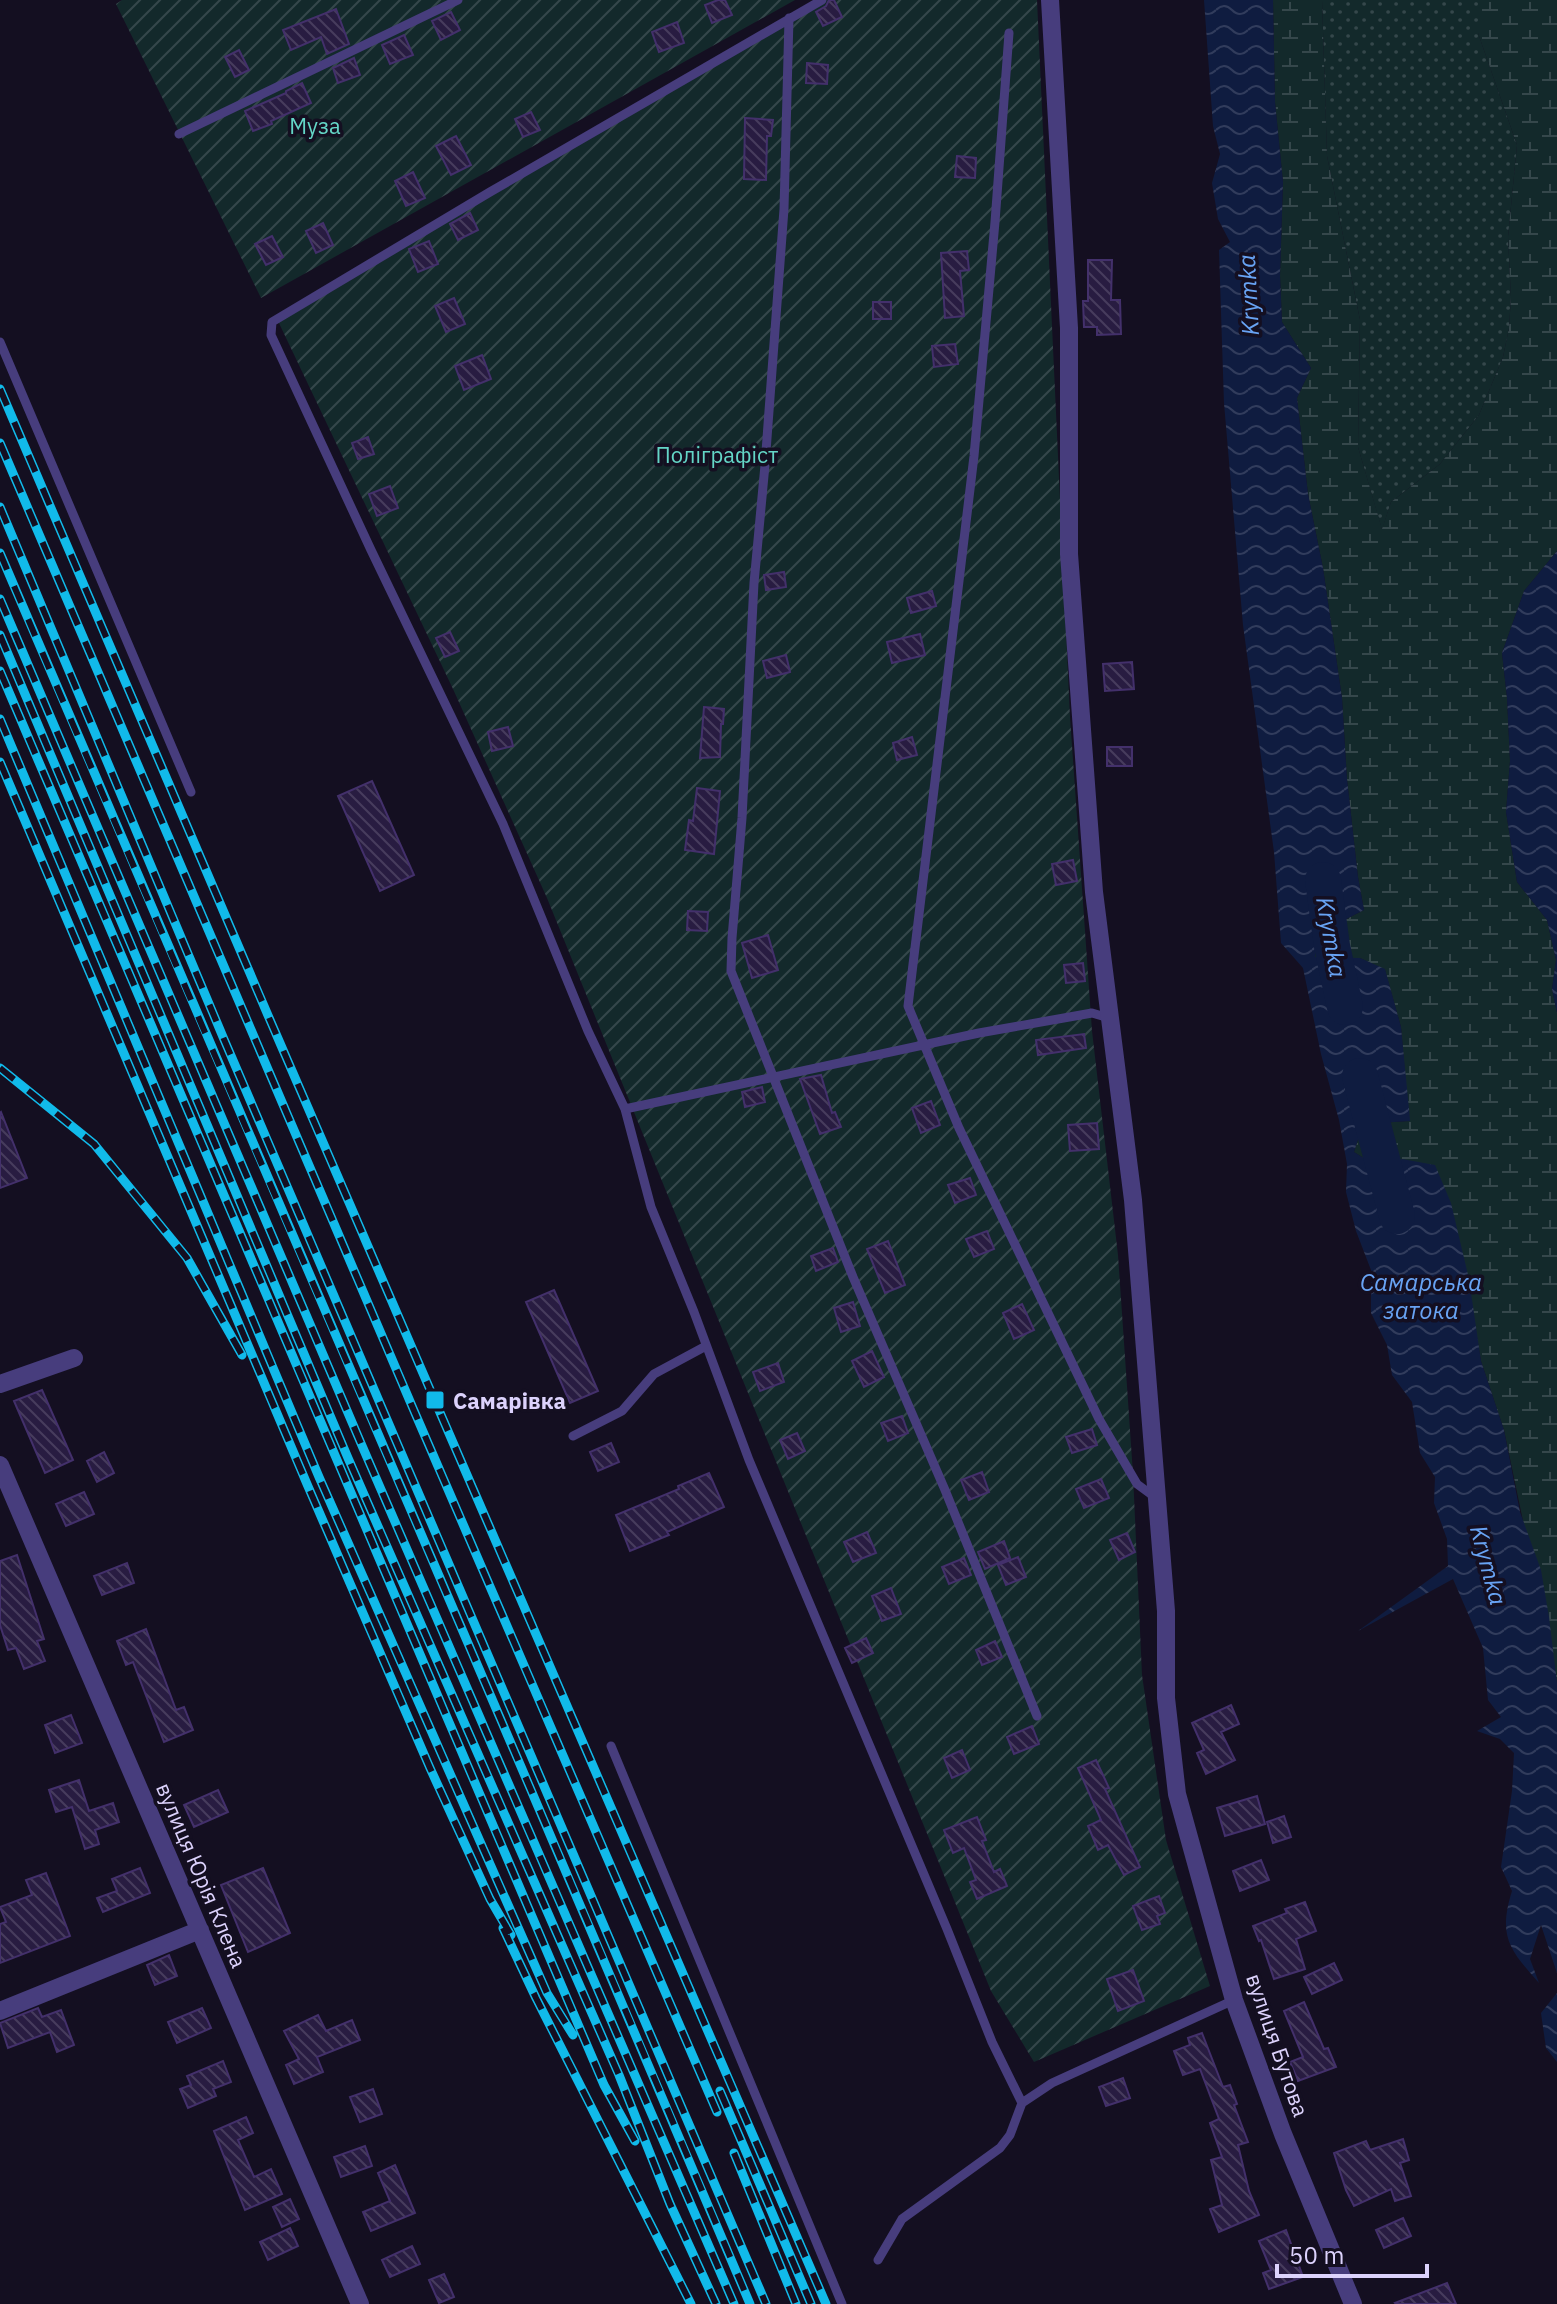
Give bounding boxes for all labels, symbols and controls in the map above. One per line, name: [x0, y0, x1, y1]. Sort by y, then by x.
park label: Муза: [289, 111, 341, 140]
water label: Krymka: [1230, 253, 1266, 337]
park label: Поліграфіст: [655, 440, 779, 469]
water label: Krymka: [1309, 894, 1355, 980]
water label: Самарська затока: [1360, 1266, 1482, 1326]
place label: Самарівка: [453, 1386, 566, 1415]
marker: Самарівка: [424, 1389, 446, 1411]
water label: Krymka: [1463, 1522, 1515, 1608]
street label: вулиця Юрія Клена: [150, 1778, 254, 1972]
street label: вулиця Бутова: [1240, 1970, 1316, 2121]
scale bar: [1277, 2228, 1427, 2278]
text: 50 m: [1289, 2239, 1344, 2271]

